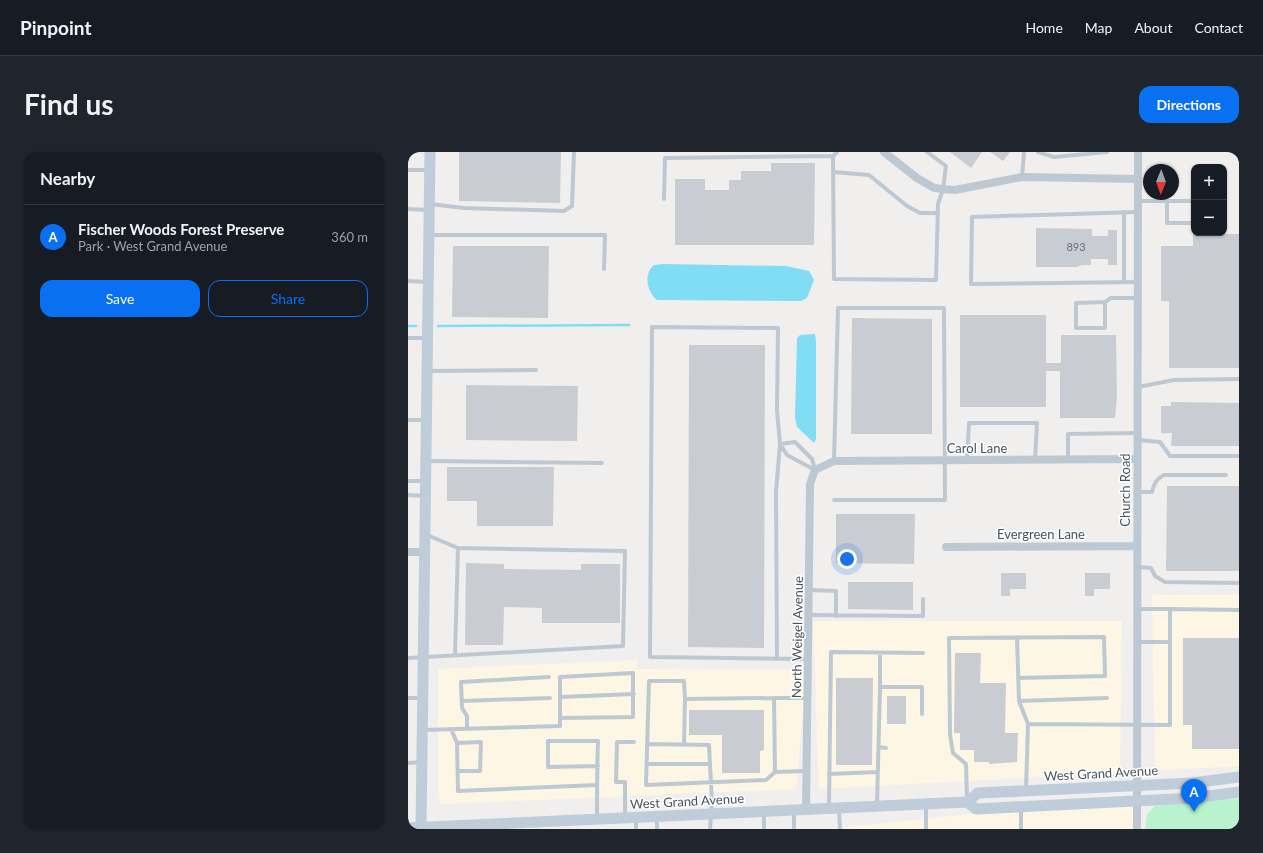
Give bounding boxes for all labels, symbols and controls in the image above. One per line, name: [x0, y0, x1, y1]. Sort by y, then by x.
text: Pinpoint: [20, 16, 91, 39]
text: Home: [1025, 19, 1063, 36]
text: Map: [1085, 19, 1112, 36]
text: About: [1134, 19, 1172, 36]
text: Contact: [1194, 19, 1243, 36]
button: Directions: [1139, 86, 1239, 123]
text: Find us: [24, 87, 114, 121]
north arrow: [1143, 164, 1179, 200]
map controls: [1191, 164, 1227, 236]
button: +: [1191, 164, 1227, 200]
text: Nearby: [40, 168, 95, 189]
button: −: [1191, 200, 1227, 236]
text: Fischer Woods Forest Preserve: [78, 220, 284, 238]
text: A: [48, 229, 58, 245]
text: 360 m: [331, 229, 368, 245]
text: Park · West Grand Avenue: [78, 238, 227, 254]
house number: 893: [1066, 240, 1086, 253]
button: Save: [40, 280, 200, 317]
button: Share: [208, 280, 368, 317]
street label: Carol Lane: [947, 440, 1007, 456]
street label: Church Road: [1117, 453, 1133, 527]
street label: Evergreen Lane: [997, 526, 1085, 542]
your location: [837, 549, 857, 569]
street label: North Weigel Avenue: [788, 576, 806, 698]
street label: West Grand Avenue: [1044, 762, 1159, 784]
pin: A: [1181, 779, 1207, 812]
street label: West Grand Avenue: [630, 790, 745, 812]

